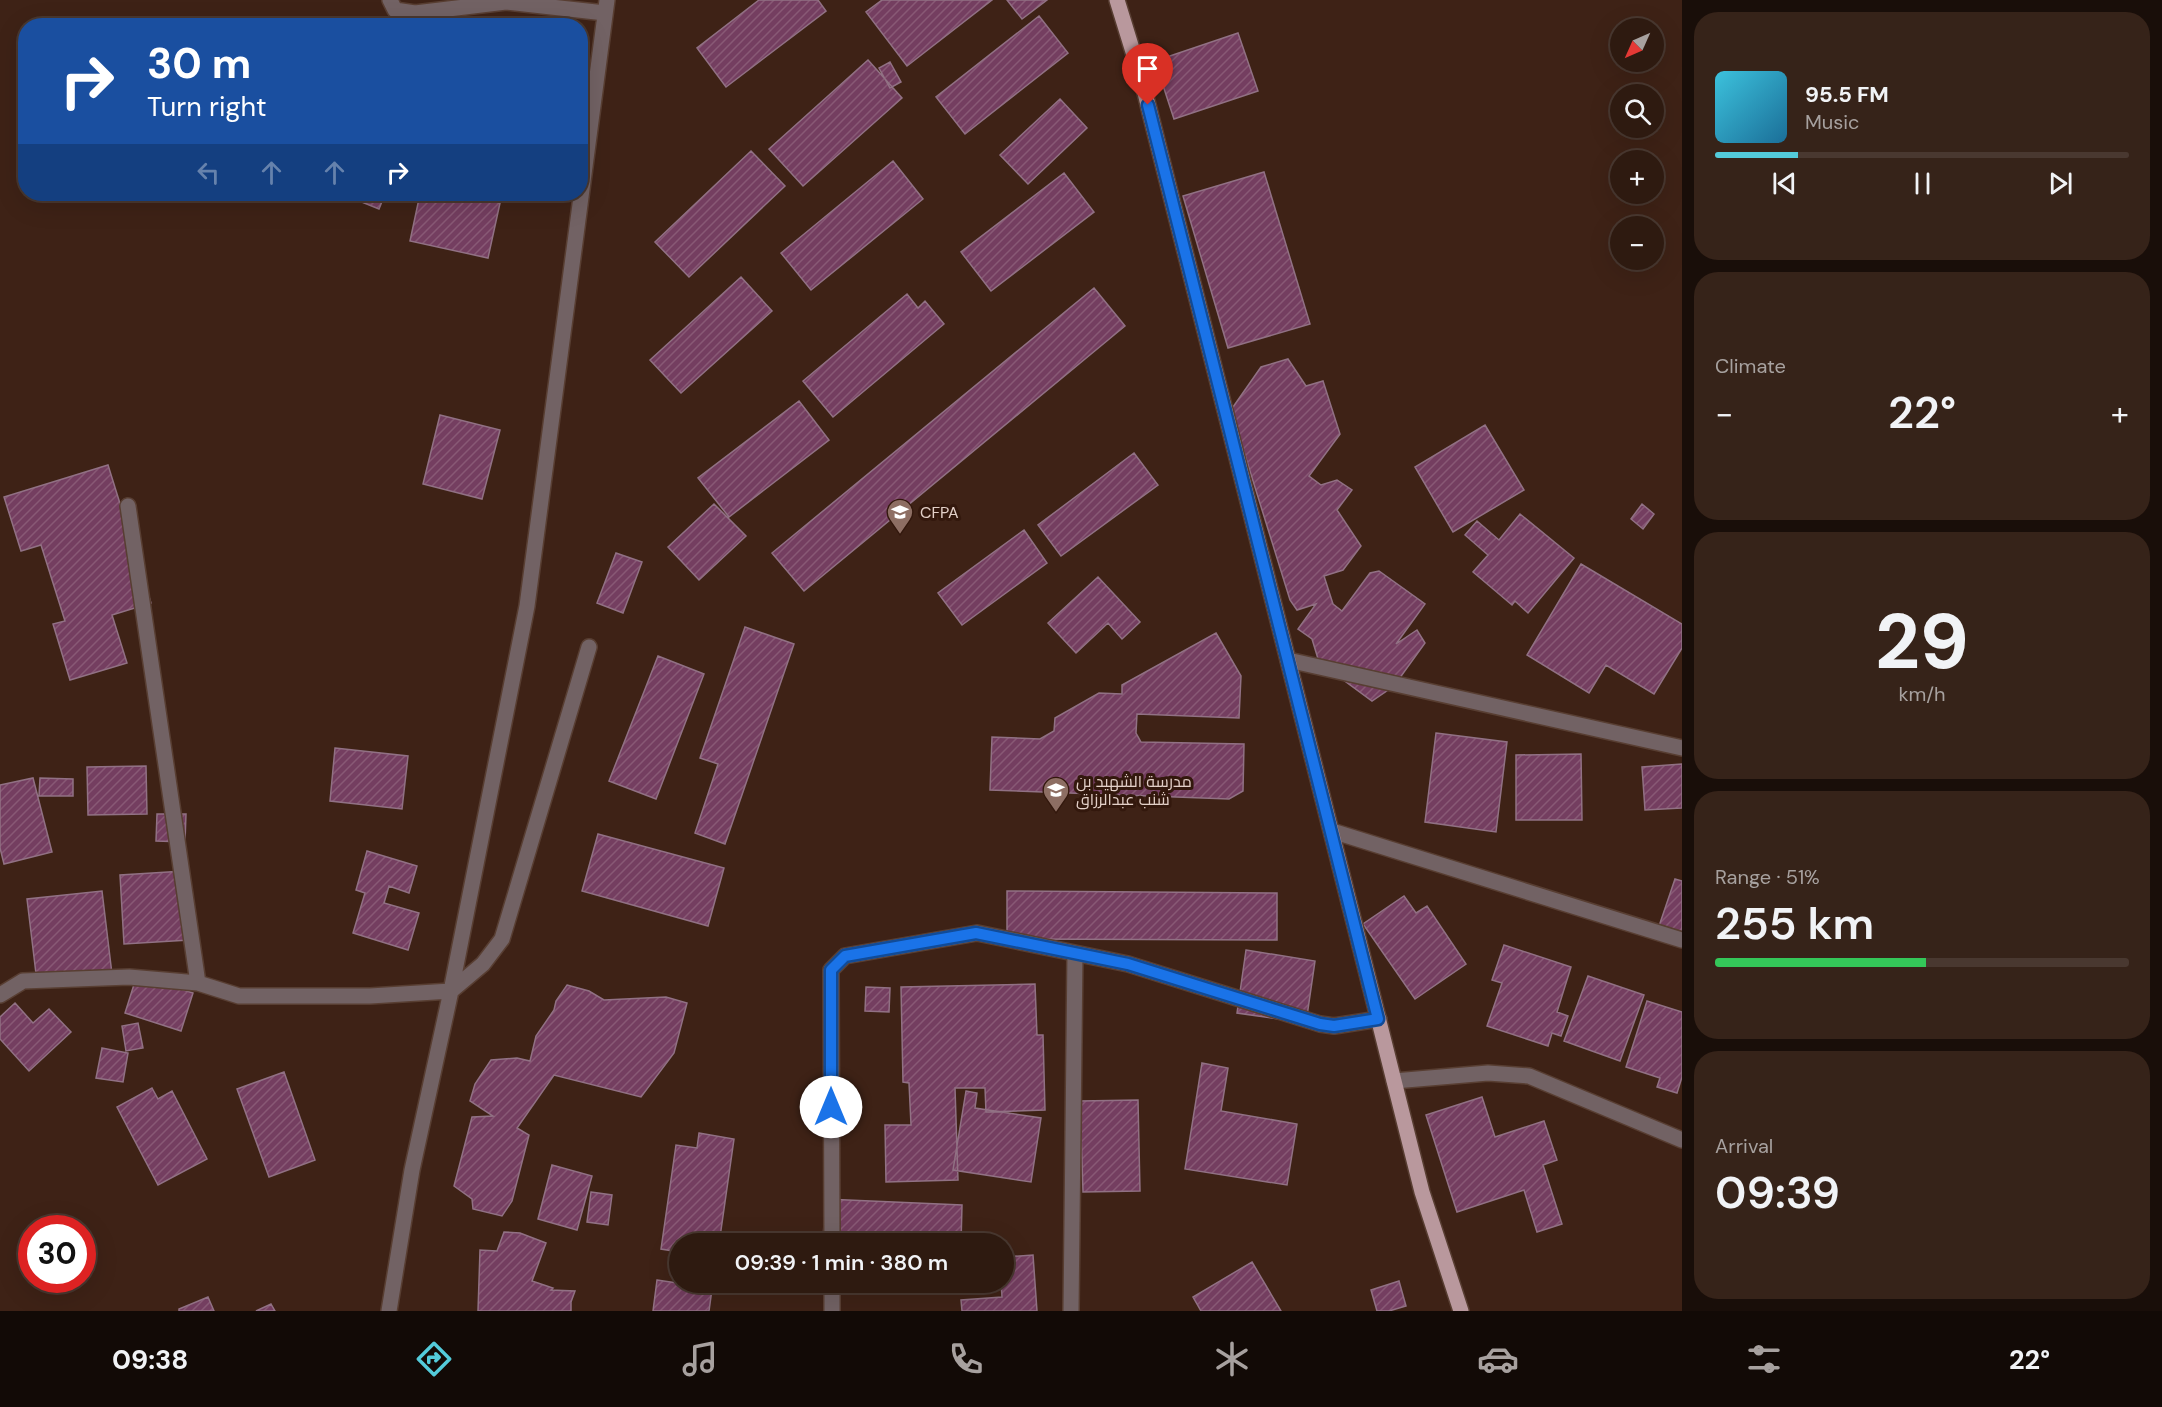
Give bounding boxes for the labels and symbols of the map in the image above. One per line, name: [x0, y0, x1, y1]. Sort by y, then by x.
north arrow: [1610, 18, 1664, 72]
pin: [1122, 43, 1173, 105]
school or university icon: CFPA: [885, 497, 915, 535]
place label: CFPA: [920, 502, 959, 523]
place label: مدرسة الشهيد بن شنب عبدالرزاق: [1076, 771, 1192, 810]
school or university icon: مدرسة الشهيد بن شنب عبدالرزاق: [1041, 775, 1071, 813]
position arrow: [799, 1075, 863, 1139]
speed limit sign: 30: [18, 1215, 96, 1293]

